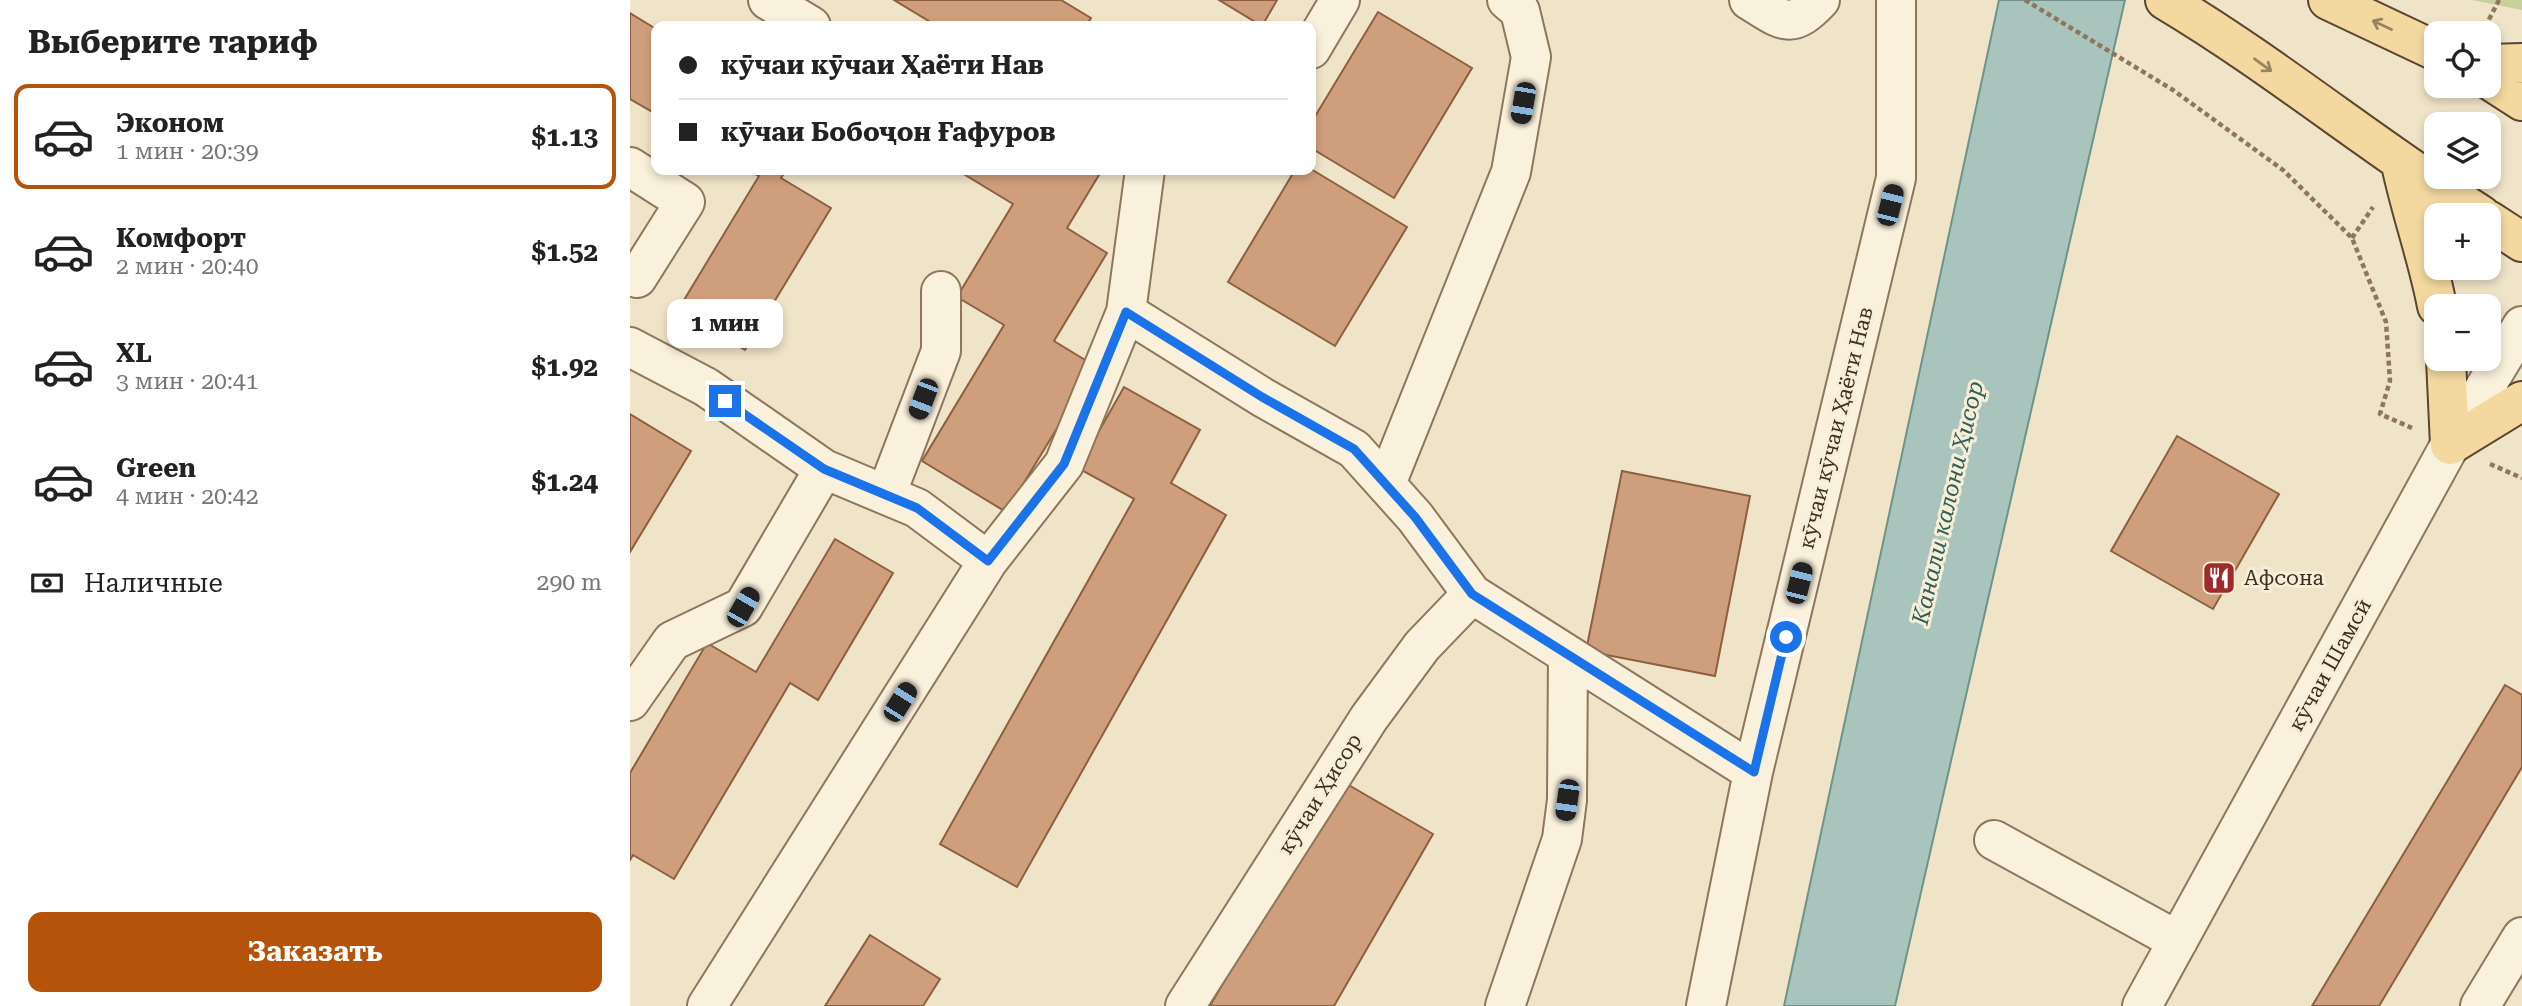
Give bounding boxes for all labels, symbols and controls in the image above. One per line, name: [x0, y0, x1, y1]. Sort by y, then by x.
one-way arrow: [2372, 18, 2393, 32]
map controls: [2424, 21, 2501, 371]
button: locate: [2424, 21, 2501, 98]
text: Выберите тариф: [28, 23, 318, 61]
text: кӯчаи кӯчаи Ҳаёти Нав: [721, 50, 1044, 80]
one-way arrow: [2253, 58, 2272, 72]
car: [1510, 80, 1537, 126]
icon: car: [32, 105, 95, 168]
text: Эконом: [116, 108, 224, 138]
button: layers: [2424, 112, 2501, 189]
text: кӯчаи Бобоҷон Ғафуров: [721, 117, 1056, 147]
text: $1.13: [532, 122, 598, 152]
text: 1 мин · 20:39: [116, 138, 259, 165]
car: [1875, 182, 1906, 228]
button: +: [2424, 203, 2501, 280]
icon: car: [32, 220, 95, 283]
text: Комфорт: [116, 223, 246, 253]
text: $1.52: [532, 237, 598, 267]
text: 2 мин · 20:40: [116, 253, 259, 280]
button: −: [2424, 294, 2501, 371]
callout: 1 мин: [667, 300, 783, 348]
street label: кӯчаи кӯчаи Ҳаёти Нав: [1794, 304, 1878, 552]
text: 1 мин: [691, 310, 759, 337]
icon: car: [32, 335, 95, 398]
text: XL: [116, 338, 152, 368]
text: $1.92: [532, 352, 598, 382]
text: 3 мин · 20:41: [116, 368, 259, 395]
car: [906, 376, 941, 422]
water label: Канали калони Ҳисор: [1907, 379, 1989, 628]
route end: [709, 385, 741, 417]
icon: car: [32, 450, 95, 513]
text: Green: [116, 453, 196, 483]
text: $1.24: [532, 467, 598, 497]
text: 4 мин · 20:42: [116, 483, 259, 510]
restaurant icon: Афсона: [2200, 559, 2238, 597]
car: [1784, 560, 1815, 606]
icon: cash: [28, 564, 66, 602]
place label: Афсона: [2244, 566, 2325, 590]
text: Наличные: [84, 568, 223, 598]
text: 290 m: [537, 569, 602, 596]
car: [724, 584, 763, 630]
street label: кӯчаи Шамсӣ: [2284, 595, 2376, 735]
route start: [1770, 621, 1802, 653]
car: [880, 679, 921, 725]
street label: кӯчаи Ҳисор: [1273, 729, 1367, 859]
car: [1554, 778, 1581, 822]
button: Заказать: [28, 912, 602, 992]

